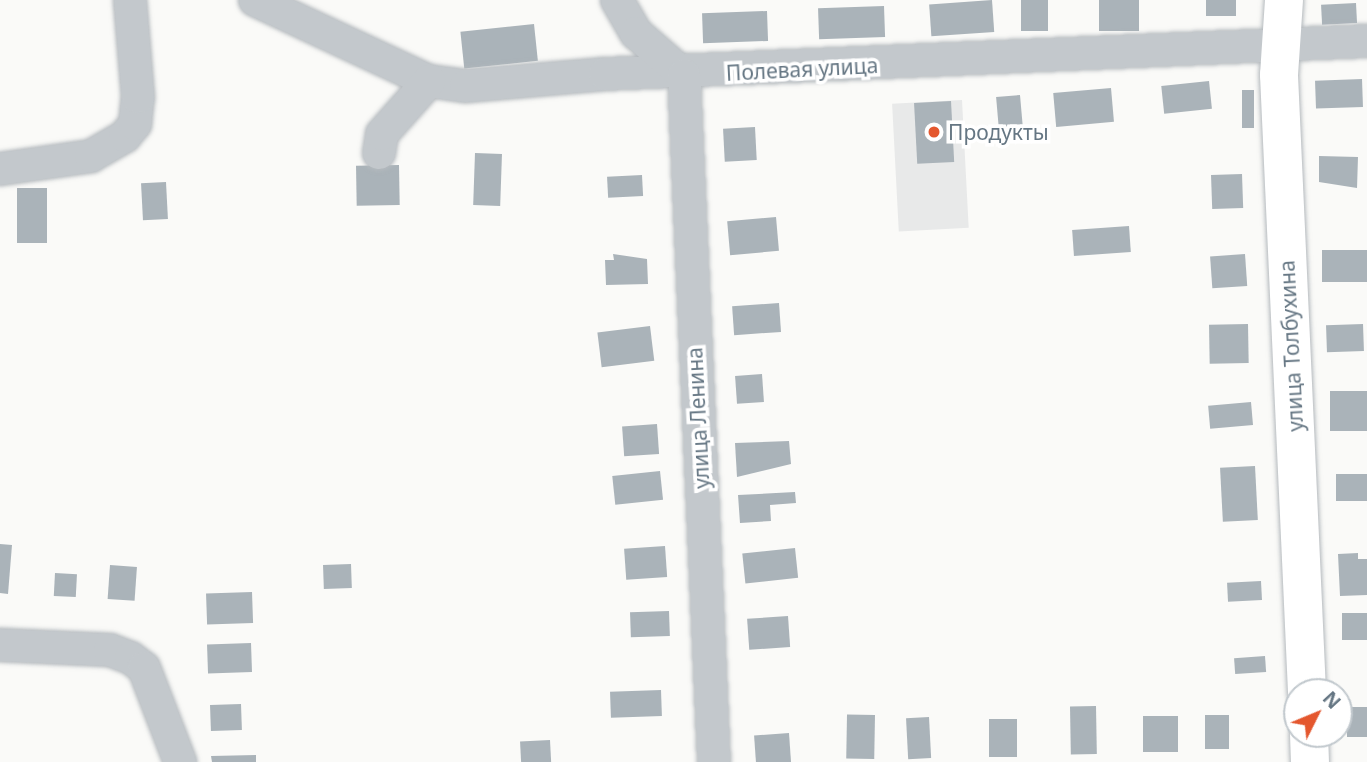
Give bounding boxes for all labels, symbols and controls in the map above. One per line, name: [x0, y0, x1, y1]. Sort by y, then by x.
street label: Полевая улица: [725, 52, 879, 86]
place label: Продукты: [948, 119, 1049, 145]
marker: Продукты: [926, 124, 942, 140]
street label: улица Толбухина: [1274, 260, 1308, 432]
street label: улица Ленина: [682, 347, 714, 489]
north arrow: [1283, 678, 1353, 748]
text: N: [1317, 686, 1347, 715]

